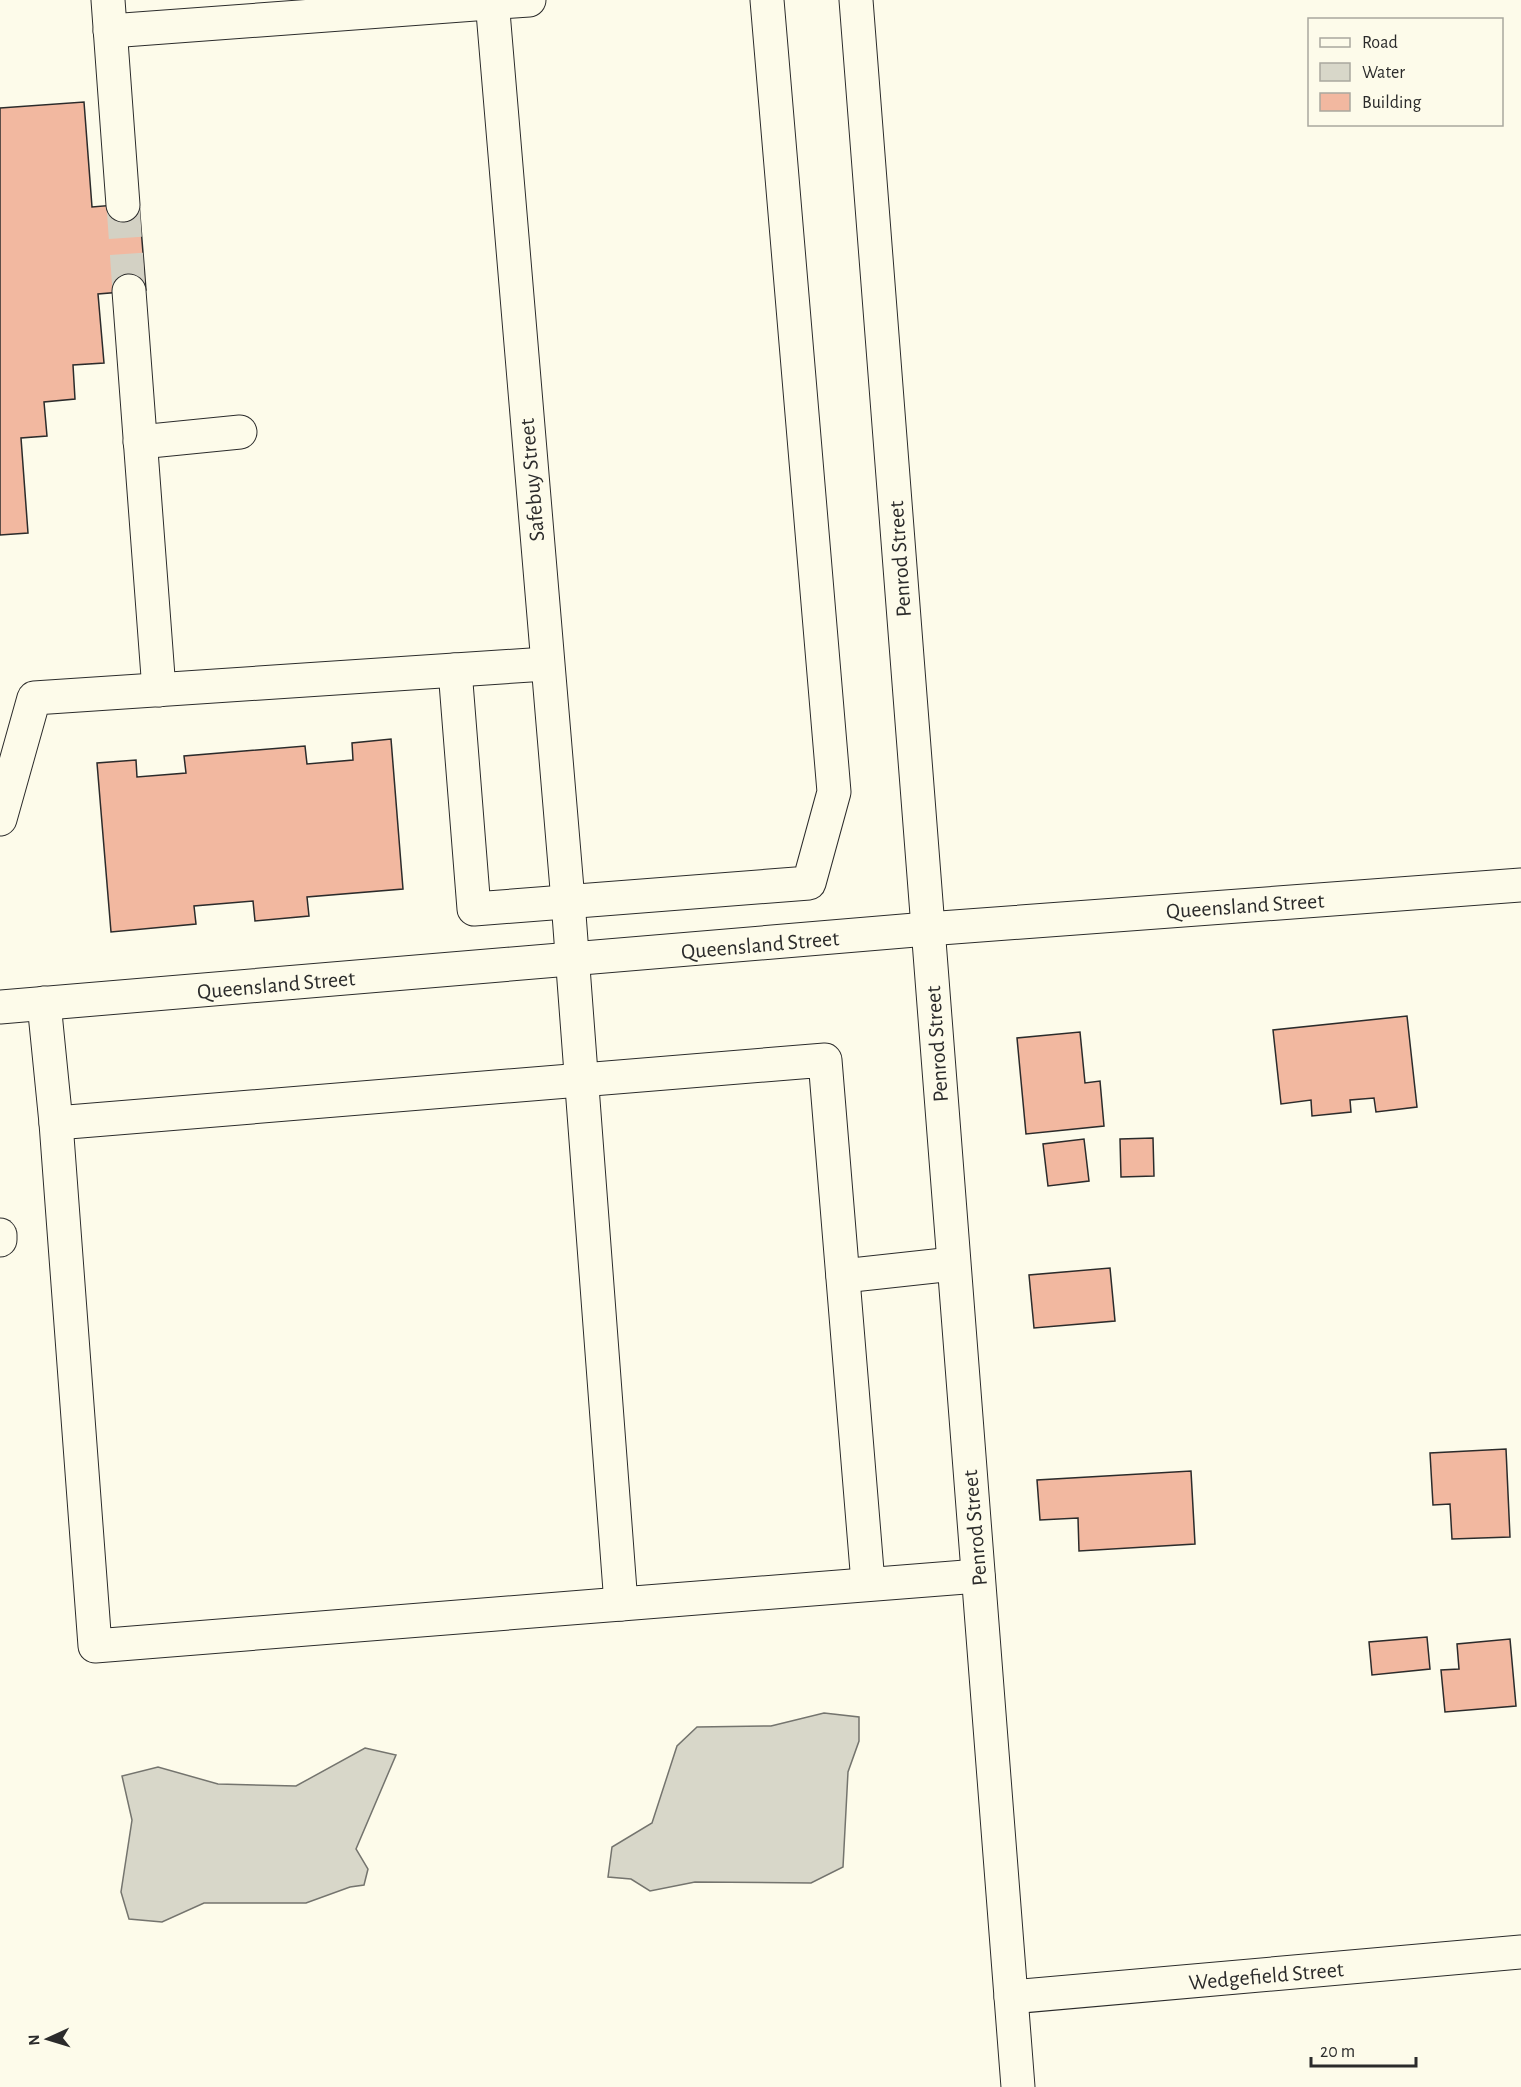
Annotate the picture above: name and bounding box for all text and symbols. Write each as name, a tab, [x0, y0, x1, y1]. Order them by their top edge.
legend	[1308, 18, 1503, 126]
text: Road	[1362, 34, 1398, 52]
text: Water	[1362, 64, 1405, 82]
text: Building	[1362, 94, 1422, 112]
street label: Safebuy Street	[516, 418, 548, 542]
street label: Penrod Street	[885, 500, 915, 618]
street label: Queensland Street	[1165, 889, 1325, 923]
street label: Queensland Street	[680, 927, 840, 963]
street label: Queensland Street	[196, 967, 356, 1003]
street label: Penrod Street	[922, 985, 952, 1103]
street label: Penrod Street	[959, 1469, 991, 1587]
street label: Wedgefield Street	[1188, 1958, 1345, 1994]
north arrow	[18, 2009, 78, 2069]
scale bar	[1311, 2030, 1416, 2068]
text: N	[26, 2034, 42, 2046]
text: 20 m	[1320, 2043, 1355, 2061]

